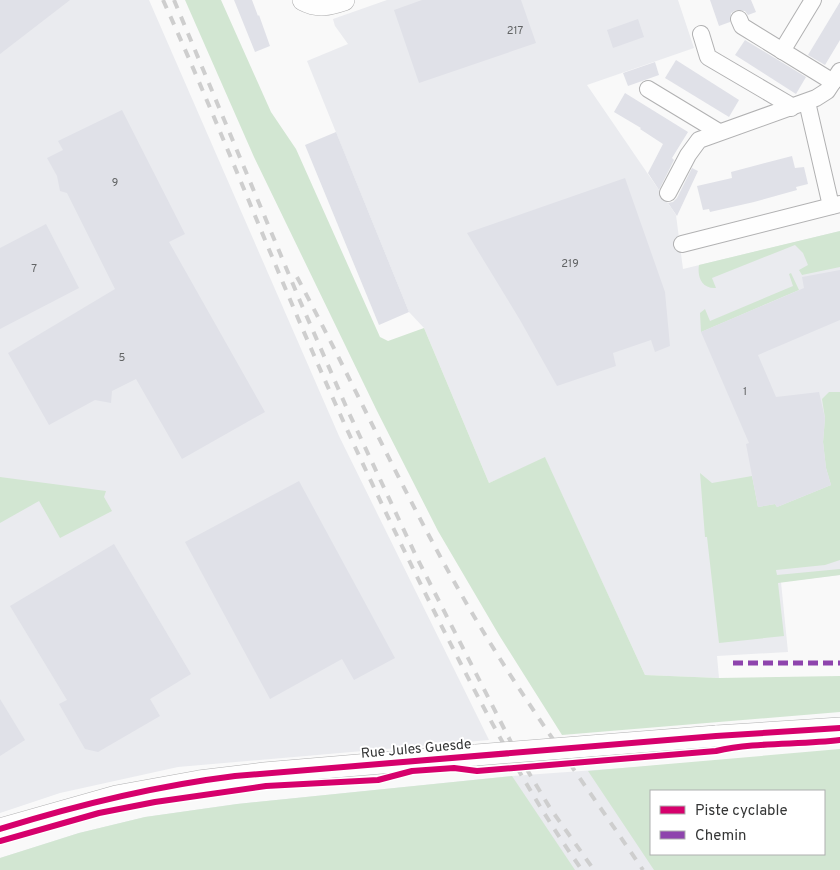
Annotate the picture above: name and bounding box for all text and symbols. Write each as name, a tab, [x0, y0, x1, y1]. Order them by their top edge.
house number: 217	[507, 24, 524, 38]
house number: 9	[112, 176, 118, 190]
house number: 219	[561, 257, 579, 271]
house number: 7	[31, 262, 37, 276]
house number: 5	[119, 351, 126, 365]
house number: 1	[743, 385, 747, 399]
street label: Rue Jules Guesde	[360, 736, 472, 763]
legend	[650, 790, 825, 855]
text: Piste cyclable	[695, 802, 788, 821]
text: Chemin	[695, 827, 747, 846]

